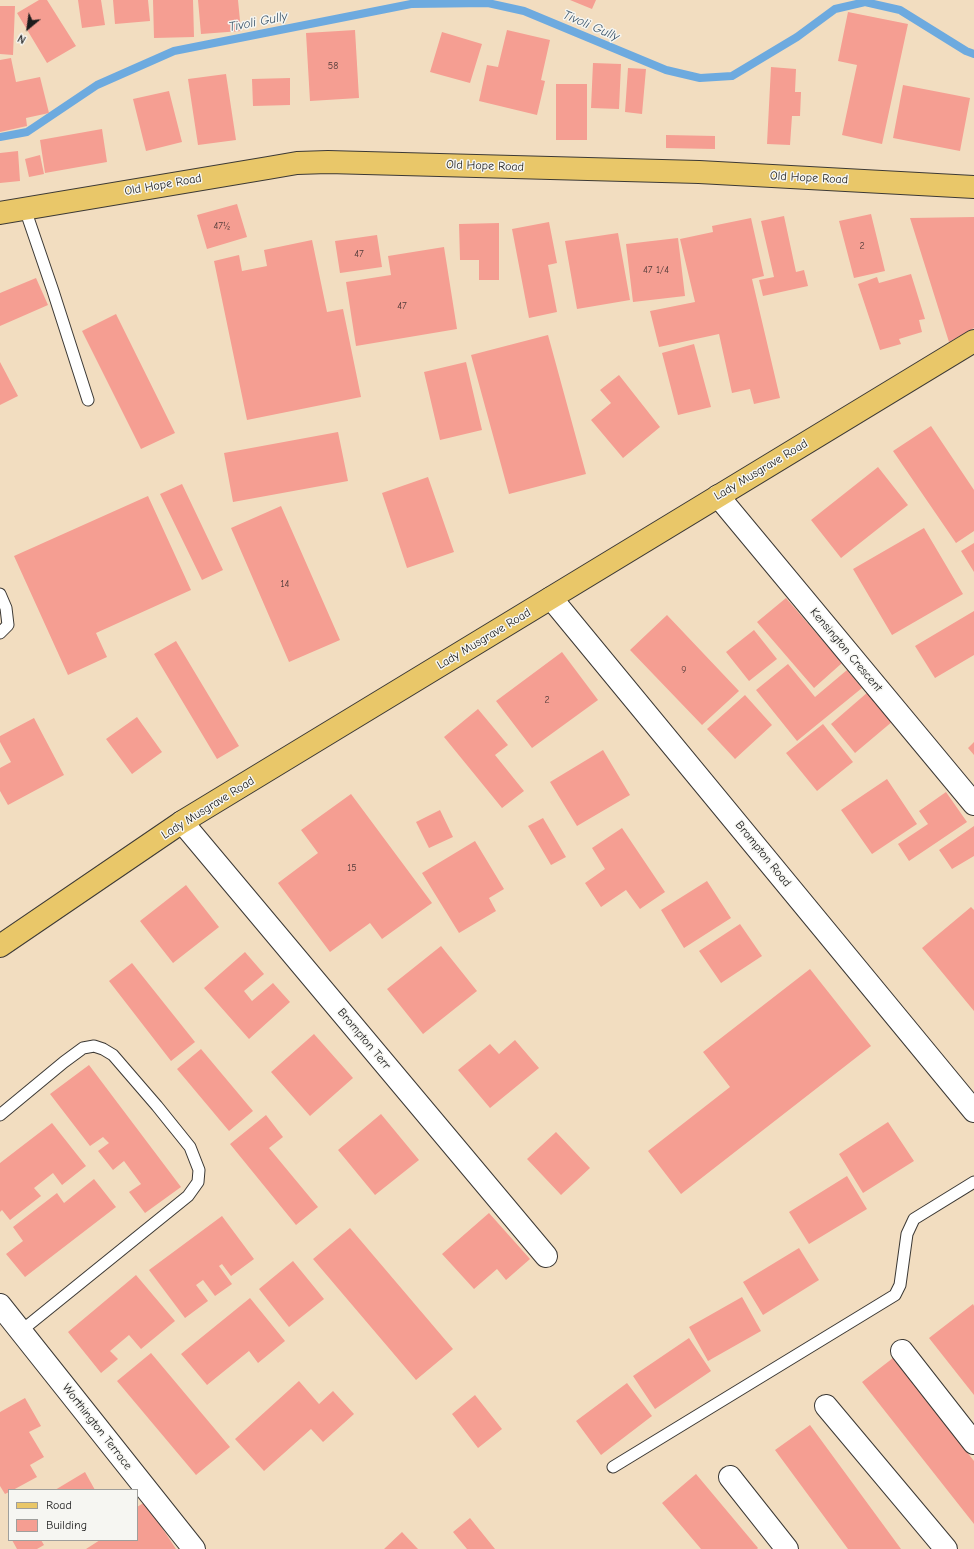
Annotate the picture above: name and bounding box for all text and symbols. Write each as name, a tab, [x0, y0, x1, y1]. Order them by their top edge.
water label: Tivoli Gully	[560, 7, 622, 45]
north arrow	[8, 8, 48, 48]
water label: Tivoli Gully	[227, 9, 289, 35]
text: N	[16, 32, 28, 46]
house number: 58	[328, 60, 338, 72]
street label: Old Hope Road	[446, 157, 524, 175]
street label: Old Hope Road	[770, 169, 848, 187]
street label: Old Hope Road	[123, 171, 203, 199]
house number: 47½	[214, 220, 230, 232]
house number: 2	[859, 240, 865, 252]
house number: 47	[354, 248, 364, 260]
house number: 47 1/4	[643, 264, 669, 276]
house number: 47	[397, 300, 407, 312]
street label: Lady Musgrave Road	[712, 436, 810, 504]
house number: 14	[281, 578, 289, 590]
street label: Lady Musgrave Road	[435, 605, 533, 673]
street label: Kensington Crescent	[807, 605, 885, 695]
house number: 9	[681, 664, 687, 676]
house number: 2	[544, 694, 550, 706]
street label: Lady Musgrave Road	[159, 774, 257, 842]
street label: Brompton Road	[732, 818, 794, 890]
house number: 15	[347, 862, 357, 874]
street label: Brompton Terr	[334, 1005, 394, 1073]
street label: Worthington Terrace	[59, 1381, 135, 1473]
legend	[8, 1489, 138, 1541]
text: Road	[46, 1498, 72, 1512]
text: Building	[46, 1518, 87, 1532]

